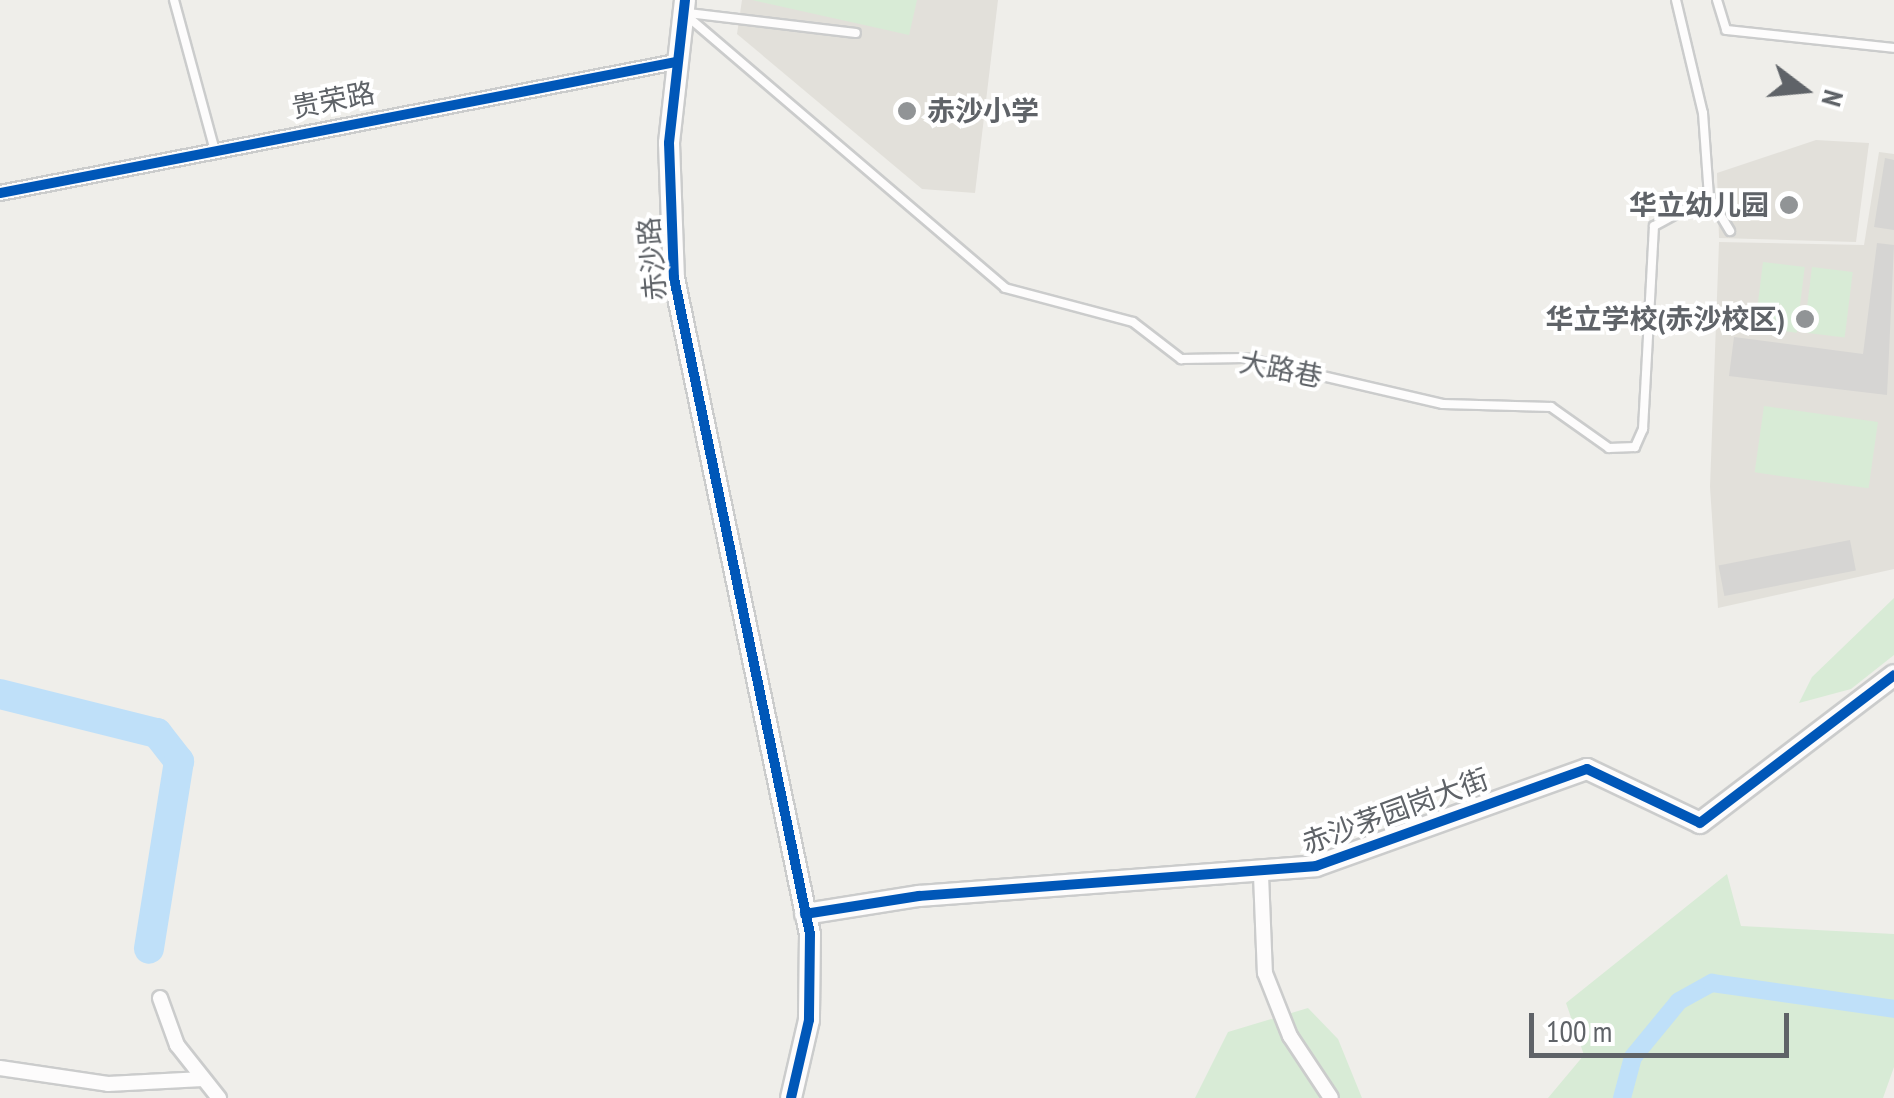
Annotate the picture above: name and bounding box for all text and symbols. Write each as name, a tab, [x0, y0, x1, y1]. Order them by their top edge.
north arrow	[1754, 40, 1854, 140]
street label: 贵荣路	[289, 75, 377, 125]
text: N	[1813, 86, 1853, 111]
place label: 赤沙小学	[927, 94, 1039, 128]
marker: 赤沙小学	[896, 100, 918, 122]
place label: 华立幼儿园	[1629, 188, 1769, 222]
marker: 华立幼儿园	[1778, 194, 1800, 216]
street label: 赤沙路	[632, 216, 672, 302]
place label: 华立学校(赤沙校区)	[1545, 302, 1785, 336]
marker: 华立学校(赤沙校区)	[1794, 308, 1816, 330]
street label: 大路巷	[1237, 344, 1325, 394]
street label: 赤沙茅园岗大街	[1297, 762, 1493, 860]
scale bar	[1534, 993, 1794, 1055]
text: 100 m	[1546, 1011, 1612, 1050]

